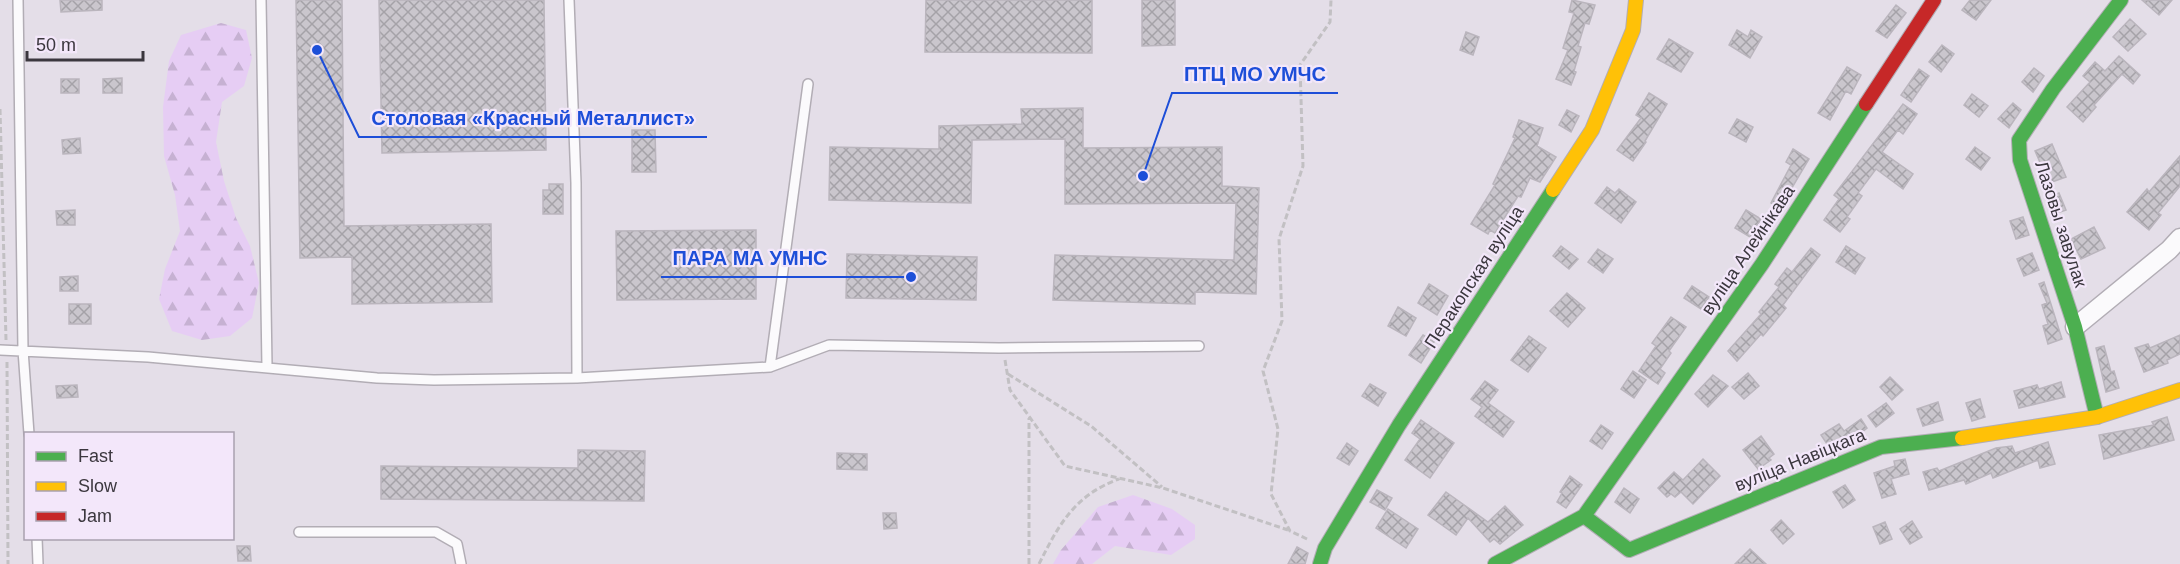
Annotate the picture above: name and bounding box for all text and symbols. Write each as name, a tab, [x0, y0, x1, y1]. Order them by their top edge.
scale bar	[27, 24, 142, 62]
text: 50 m	[36, 35, 76, 55]
callout: ПТЦ МО УМЧС	[1172, 55, 1338, 93]
text: ПТЦ МО УМЧС	[1184, 63, 1326, 85]
callout: Столовая «Красный Металлист»	[359, 99, 707, 137]
text: Столовая «Красный Металлист»	[371, 107, 695, 129]
street label: Лазовы завулак	[2031, 158, 2091, 290]
street label: вуліца Алейнікава	[1697, 181, 1799, 319]
street label: Перакопская вуліца	[1421, 201, 1528, 352]
callout: ПАРА МА УМНС	[661, 239, 840, 277]
text: ПАРА МА УМНС	[672, 247, 828, 269]
street label: вуліца Навіцкага	[1732, 424, 1869, 495]
legend	[24, 432, 234, 540]
text: Fast	[78, 446, 113, 466]
text: Slow	[78, 476, 118, 496]
text: Jam	[78, 506, 112, 526]

